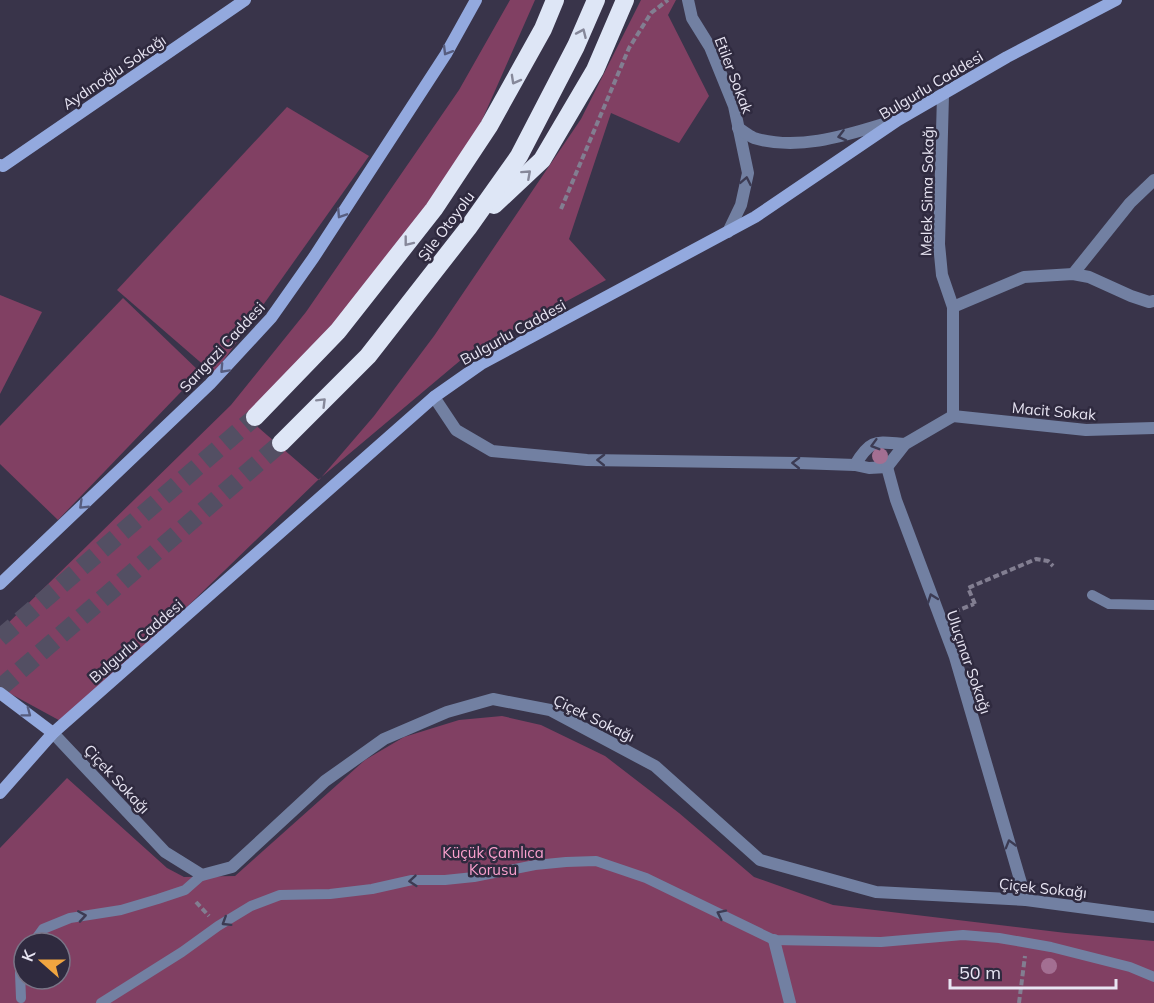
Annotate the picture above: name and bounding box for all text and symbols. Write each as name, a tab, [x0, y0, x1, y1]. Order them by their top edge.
one-way arrow	[574, 28, 586, 39]
street label: Aydınoğlu Sokağı	[59, 30, 169, 114]
street label: Etiler Sokak	[711, 34, 757, 116]
one-way arrow	[443, 45, 455, 55]
street label: Bulgurlu Caddesi	[876, 46, 986, 124]
one-way arrow	[511, 73, 522, 84]
street label: Melek Sima Sokağı	[916, 126, 938, 256]
one-way arrow	[837, 128, 847, 141]
one-way arrow	[519, 171, 530, 182]
one-way arrow	[739, 176, 752, 186]
street label: Şile Otoyolu	[414, 187, 478, 265]
one-way arrow	[338, 208, 349, 219]
one-way arrow	[404, 235, 415, 246]
street label: Bulgurlu Caddesi	[457, 295, 569, 369]
street label: Sarıgazi Caddesi	[175, 298, 269, 396]
one-way arrow	[220, 362, 231, 373]
one-way arrow	[315, 398, 326, 409]
street label: Macit Sokak	[1011, 398, 1097, 424]
one-way arrow	[870, 438, 881, 450]
one-way arrow	[597, 454, 606, 466]
one-way arrow	[792, 457, 801, 469]
one-way arrow	[80, 497, 91, 508]
one-way arrow	[926, 593, 939, 604]
street label: Bulgurlu Caddesi	[85, 595, 187, 687]
street label: Uluçınar Sokağı	[942, 608, 996, 716]
street label: Çiçek Sokağı	[550, 690, 638, 746]
one-way arrow	[20, 706, 31, 717]
street label: Çiçek Sokağı	[80, 740, 154, 818]
one-way arrow	[1004, 839, 1017, 849]
park label: Küçük Çamlıca Korusu	[442, 843, 544, 879]
one-way arrow	[408, 874, 417, 887]
street label: Çiçek Sokağı	[998, 874, 1088, 902]
one-way arrow	[716, 910, 727, 922]
one-way arrow	[77, 911, 87, 923]
one-way arrow	[221, 914, 232, 925]
north arrow	[12, 931, 72, 991]
text: K	[17, 946, 40, 964]
scale bar	[950, 952, 1116, 990]
text: 50 m	[959, 961, 1001, 984]

